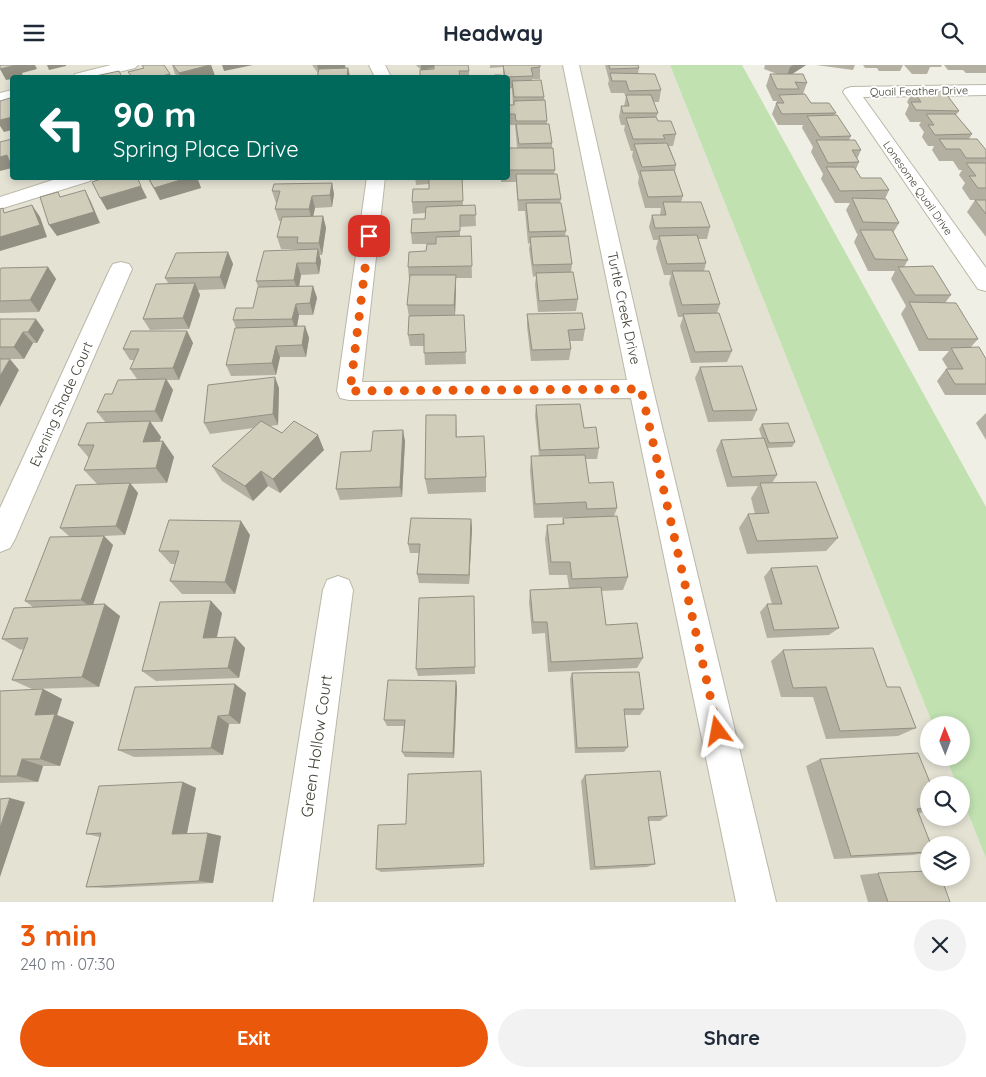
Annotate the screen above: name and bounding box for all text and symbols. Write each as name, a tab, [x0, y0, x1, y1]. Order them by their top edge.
icon: menu	[20, 19, 48, 47]
text: Headway	[443, 19, 543, 47]
icon: search	[938, 19, 966, 47]
street label: Quail Feather Drive	[870, 83, 968, 99]
text: 90 m	[113, 92, 196, 136]
icon: left	[30, 95, 95, 160]
text: Spring Place Drive	[113, 135, 299, 163]
street label: Lonesome Quail Drive	[880, 138, 956, 238]
pin	[348, 215, 390, 257]
icon: arrive	[355, 222, 383, 250]
street label: Turtle Creek Drive	[603, 250, 645, 366]
street label: Evening Shade Court	[25, 338, 97, 469]
street label: Green Hollow Court	[296, 673, 336, 819]
position arrow	[691, 704, 743, 756]
north arrow	[920, 716, 970, 766]
map controls	[920, 716, 970, 886]
button: search	[920, 776, 970, 826]
button: layers	[920, 836, 970, 886]
text: 3 min	[20, 916, 97, 954]
button: close	[914, 919, 966, 971]
text: 240 m · 07:30	[20, 954, 115, 974]
button: Exit	[20, 1009, 488, 1067]
button: Share	[498, 1009, 966, 1067]

